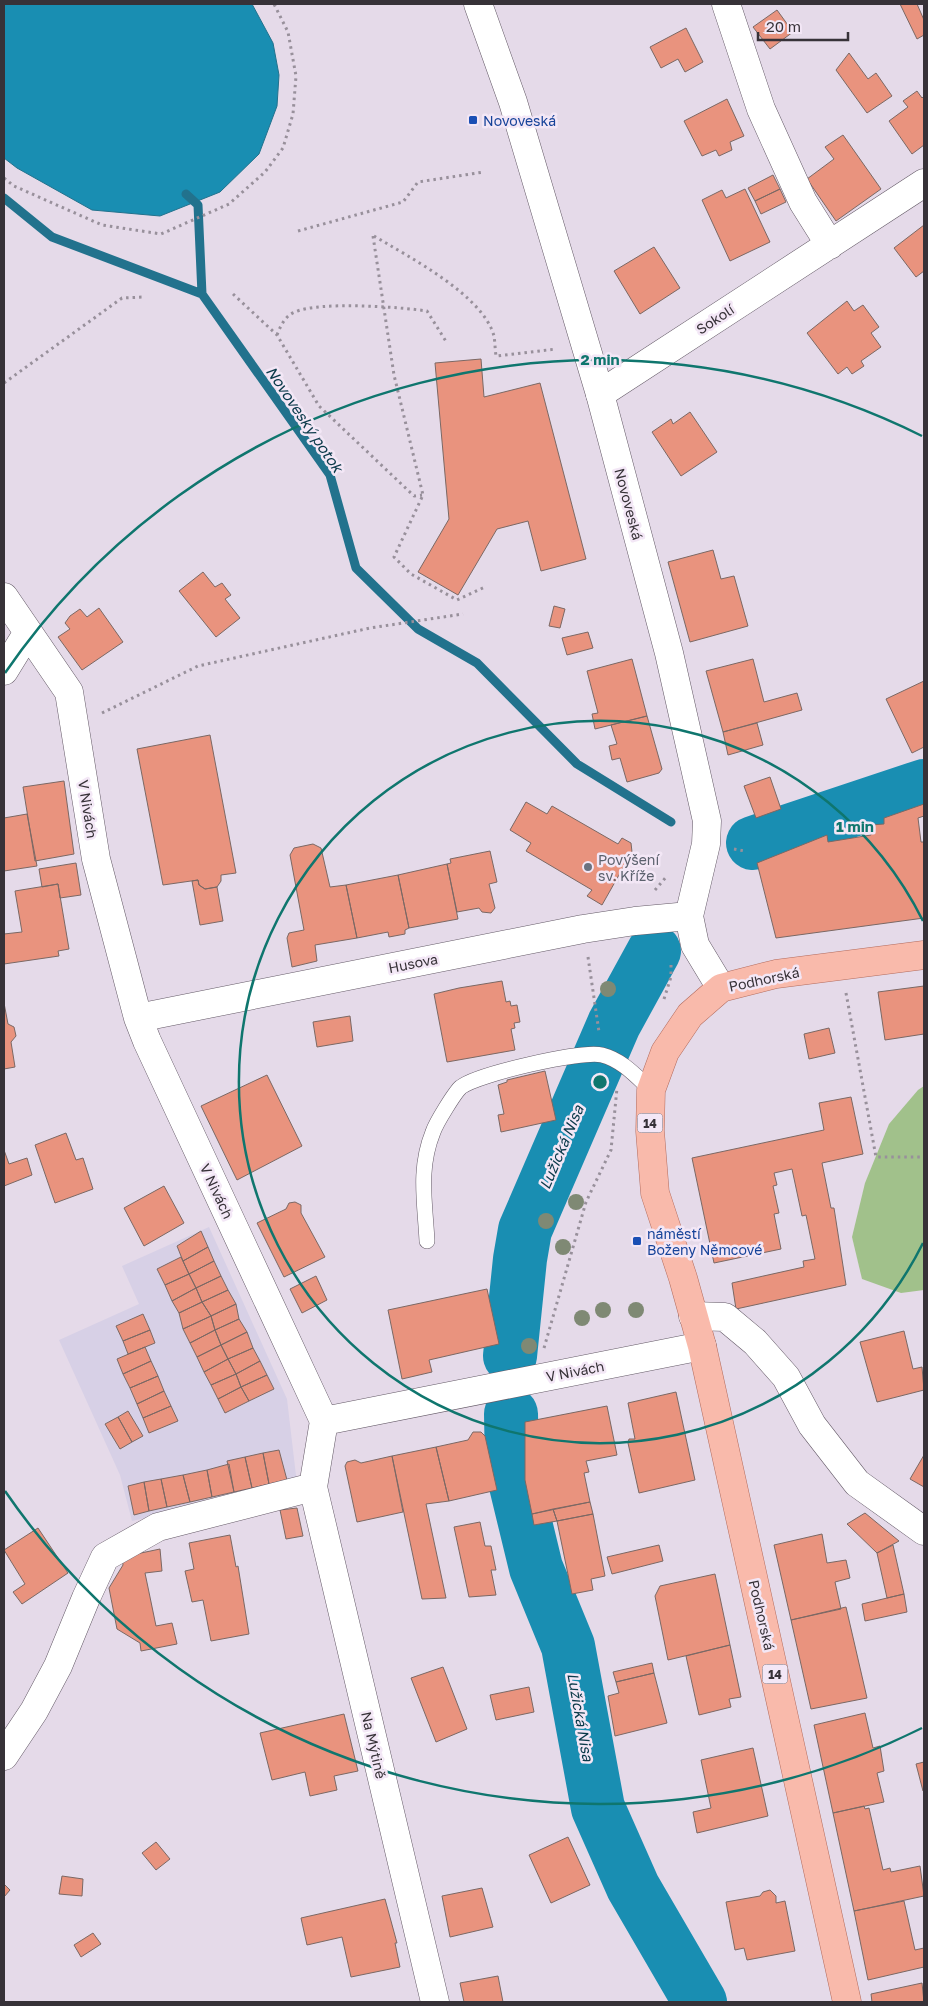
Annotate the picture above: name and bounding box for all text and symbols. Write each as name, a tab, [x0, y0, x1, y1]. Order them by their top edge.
scale bar	[758, 10, 848, 42]
text: 20 m	[766, 17, 801, 35]
place label: Novoveská	[483, 112, 556, 129]
marker: Novoveská	[467, 114, 479, 126]
street label: Sokolí	[693, 300, 738, 337]
text: 2 min	[580, 350, 620, 368]
water label: Novoveský potok	[262, 363, 348, 477]
street label: Novoveská	[611, 466, 647, 542]
street label: V Nivách	[75, 779, 101, 839]
text: 1 min	[836, 817, 874, 835]
place label: Povýšení sv. Kříže	[598, 851, 660, 884]
marker: Povýšení sv. Kříže	[582, 861, 594, 873]
street label: Husova	[387, 950, 439, 976]
street label: Podhorská	[727, 963, 801, 995]
centre of rings	[591, 1073, 609, 1091]
water label: Lužická Nisa	[535, 1102, 587, 1192]
road number: 14	[638, 1114, 662, 1132]
street label: V Nivách	[197, 1161, 237, 1221]
place label: náměstí Boženy Němcové	[647, 1225, 762, 1258]
marker: náměstí Boženy Němcové	[631, 1235, 643, 1247]
street label: V Nivách	[544, 1357, 606, 1385]
street label: Podhorská	[746, 1578, 778, 1652]
road number: 14	[762, 1665, 788, 1684]
water label: Lužická Nisa	[564, 1671, 598, 1763]
street label: Na Mýtině	[358, 1710, 390, 1780]

